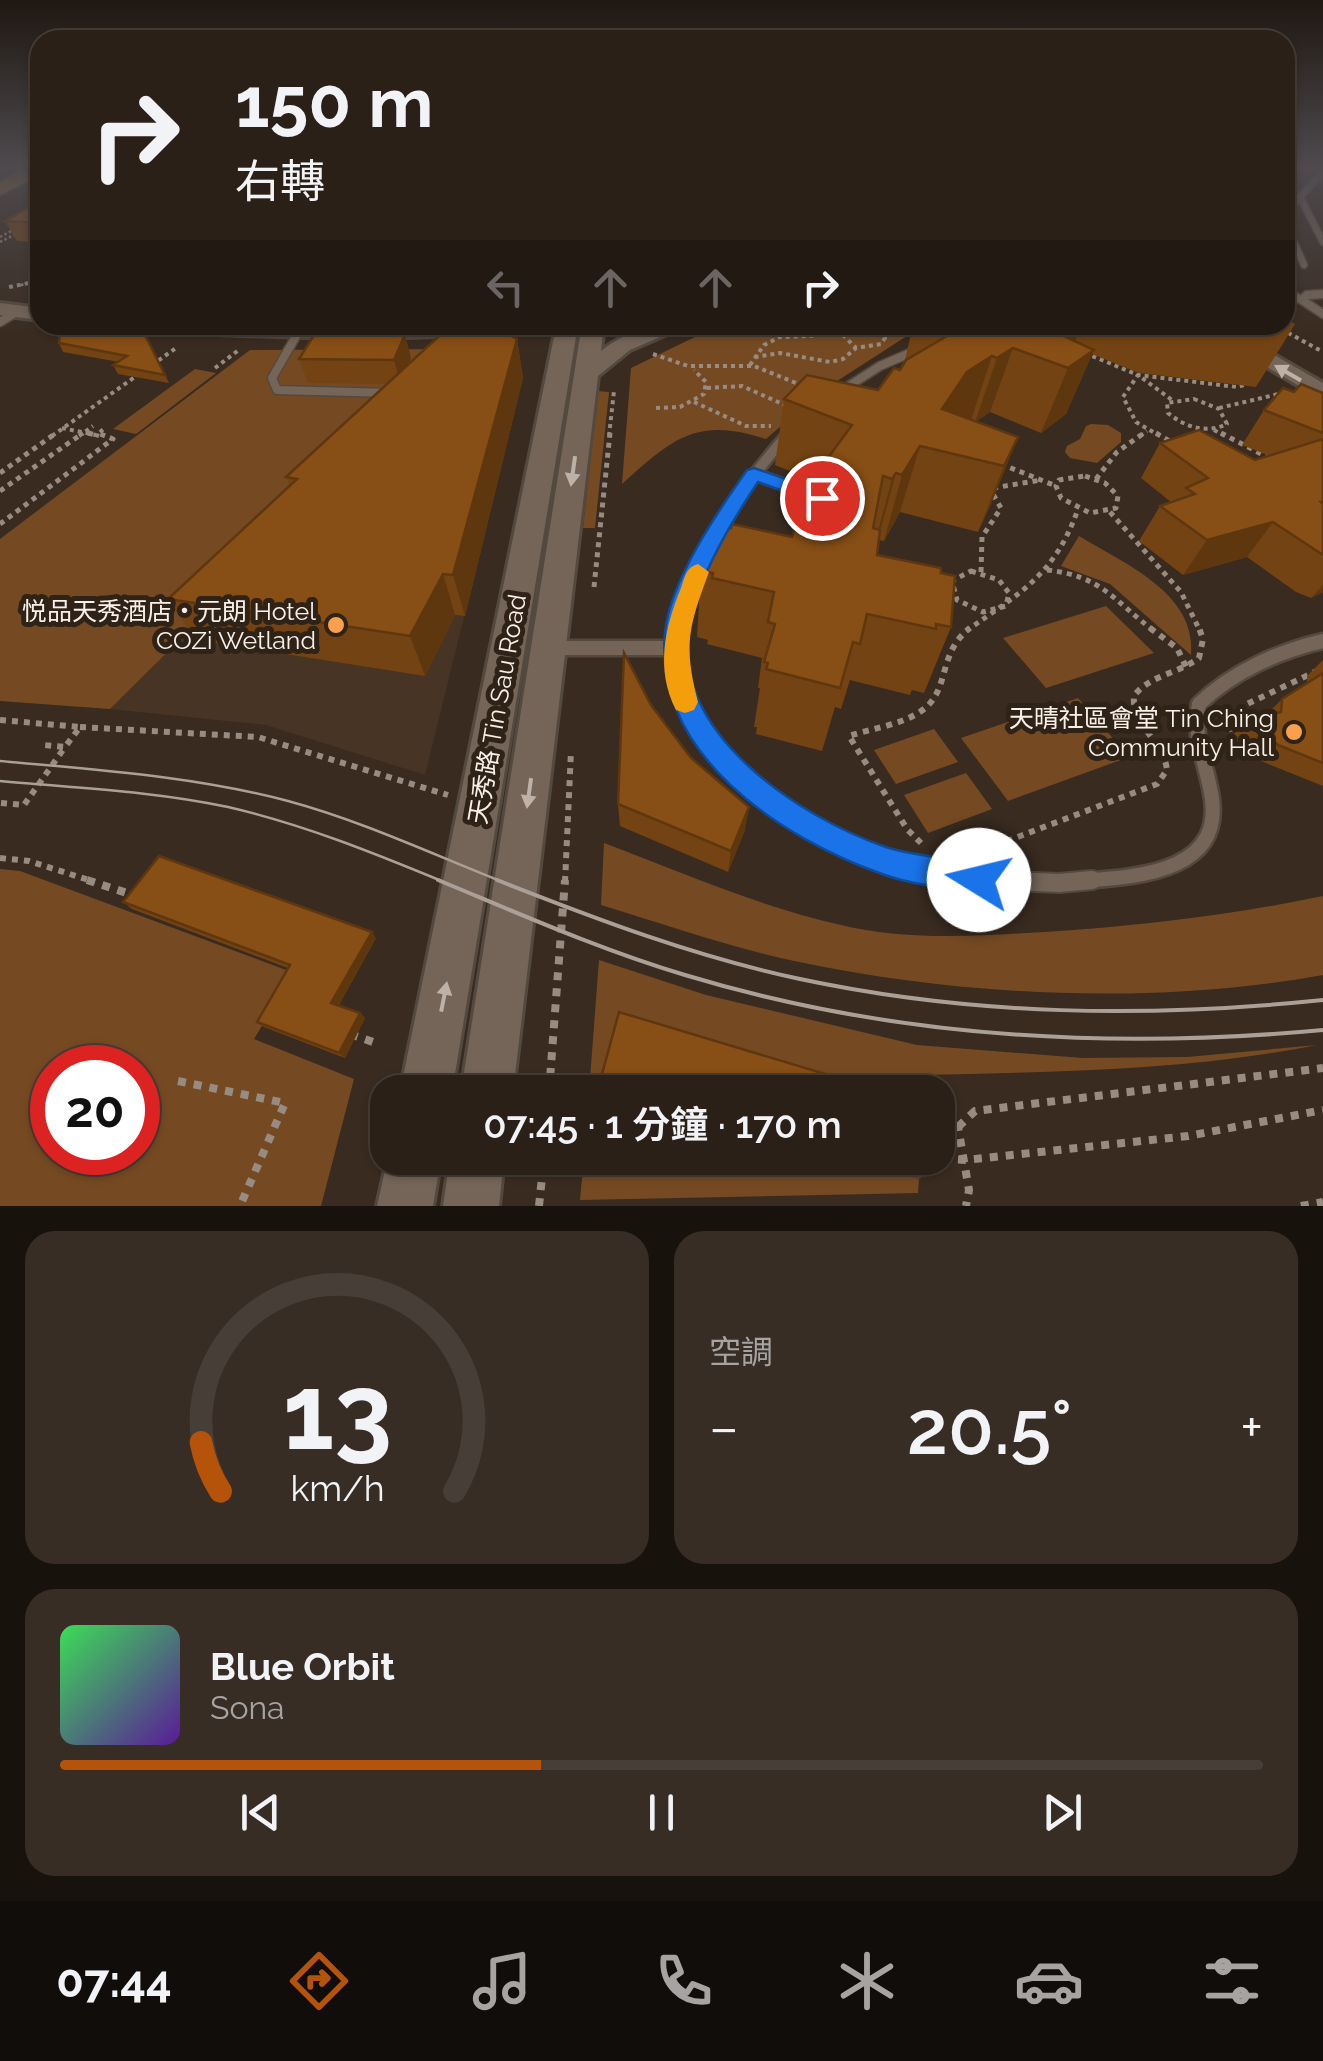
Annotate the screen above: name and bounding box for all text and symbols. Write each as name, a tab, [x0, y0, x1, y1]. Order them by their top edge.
text: 150 m	[235, 61, 433, 143]
icon: right	[70, 70, 200, 200]
text: 右轉	[235, 155, 325, 208]
icon: left	[478, 260, 533, 315]
icon: ahead	[583, 260, 638, 315]
icon: ahead	[688, 260, 743, 315]
icon: right	[793, 260, 848, 315]
one-way arrow	[1274, 365, 1302, 382]
one-way arrow	[564, 455, 580, 487]
pin	[780, 456, 865, 541]
icon: arrive	[795, 471, 850, 526]
street label: 天秀路 Tin Sau Road	[462, 592, 532, 826]
place label: 悦品天秀酒店‧元朗 Hotel COZi Wetland	[22, 596, 316, 655]
marker: 悦品天秀酒店‧元朗 Hotel COZi Wetland	[325, 614, 347, 636]
place label: 天晴社區會堂 Tin Ching Community Hall	[1009, 703, 1274, 762]
marker: 天晴社區會堂 Tin Ching Community Hall	[1283, 721, 1305, 743]
one-way arrow	[521, 777, 537, 809]
position arrow	[927, 828, 1031, 932]
one-way arrow	[437, 980, 452, 1012]
speed limit sign: 20	[30, 1045, 160, 1175]
text: 07:45 · 1 分鐘 · 170 m	[483, 1102, 842, 1147]
text: 空調	[709, 1333, 773, 1370]
text: 13	[282, 1351, 392, 1473]
text: 20.5°	[907, 1383, 1072, 1472]
text: −	[709, 1395, 739, 1460]
text: +	[1240, 1395, 1263, 1460]
text: km/h	[290, 1467, 384, 1509]
text: Blue Orbit	[210, 1644, 395, 1689]
text: Sona	[210, 1689, 285, 1726]
icon: previous	[233, 1785, 288, 1840]
icon: pause	[634, 1785, 689, 1840]
icon: next	[1035, 1785, 1090, 1840]
icon: directions	[284, 1946, 354, 2016]
icon: music	[467, 1946, 537, 2016]
icon: phone	[649, 1946, 719, 2016]
icon: climate	[832, 1946, 902, 2016]
icon: car	[1014, 1946, 1084, 2016]
icon: filters	[1197, 1946, 1267, 2016]
text: 07:44	[56, 1955, 172, 2008]

